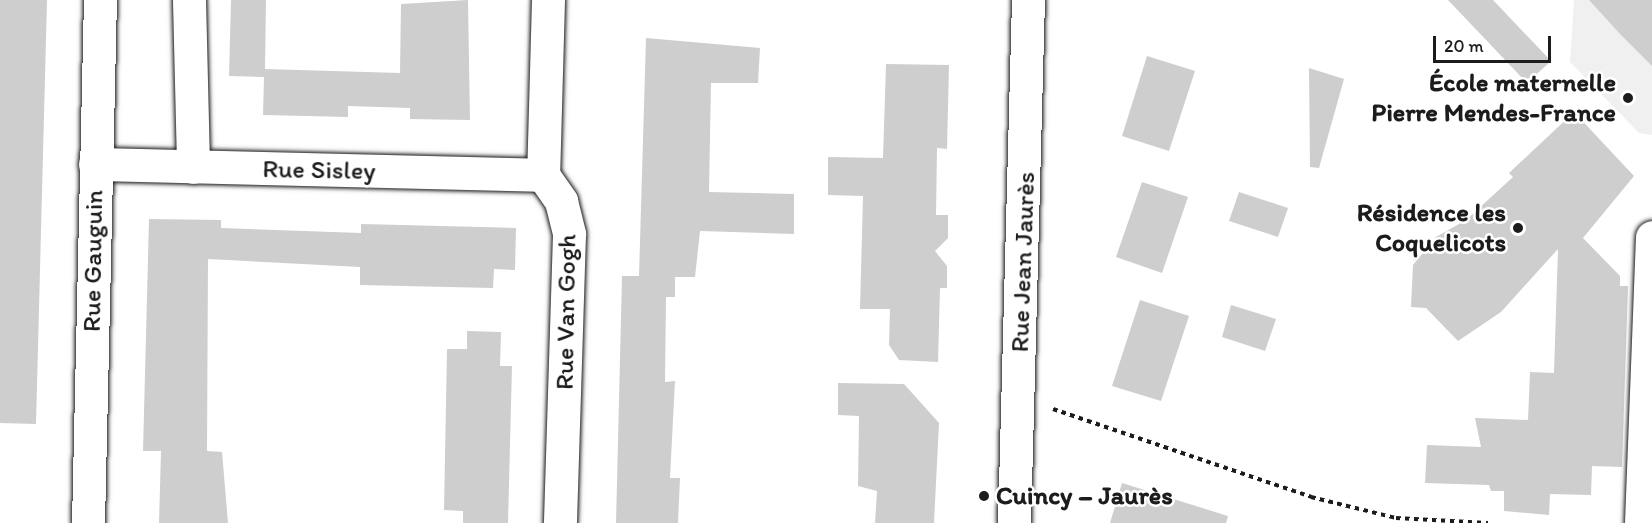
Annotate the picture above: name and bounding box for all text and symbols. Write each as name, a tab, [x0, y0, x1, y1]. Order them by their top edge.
scale bar	[1436, 24, 1554, 62]
text: 20 m	[1444, 35, 1484, 57]
place label: École maternelle Pierre Mendes-France	[1372, 67, 1616, 128]
marker: École maternelle Pierre Mendes-France	[1621, 91, 1635, 105]
street label: Rue Sisley	[262, 153, 376, 187]
street label: Rue Jean Jaurès	[1004, 171, 1042, 353]
street label: Rue Gauguin	[76, 190, 110, 332]
place label: Résidence les Coquelicots	[1357, 197, 1506, 258]
marker: Résidence les Coquelicots	[1511, 221, 1525, 235]
street label: Rue Van Gogh	[549, 234, 583, 390]
place label: Cuincy – Jaurès	[996, 480, 1173, 512]
marker: Cuincy – Jaurès	[977, 489, 991, 503]

